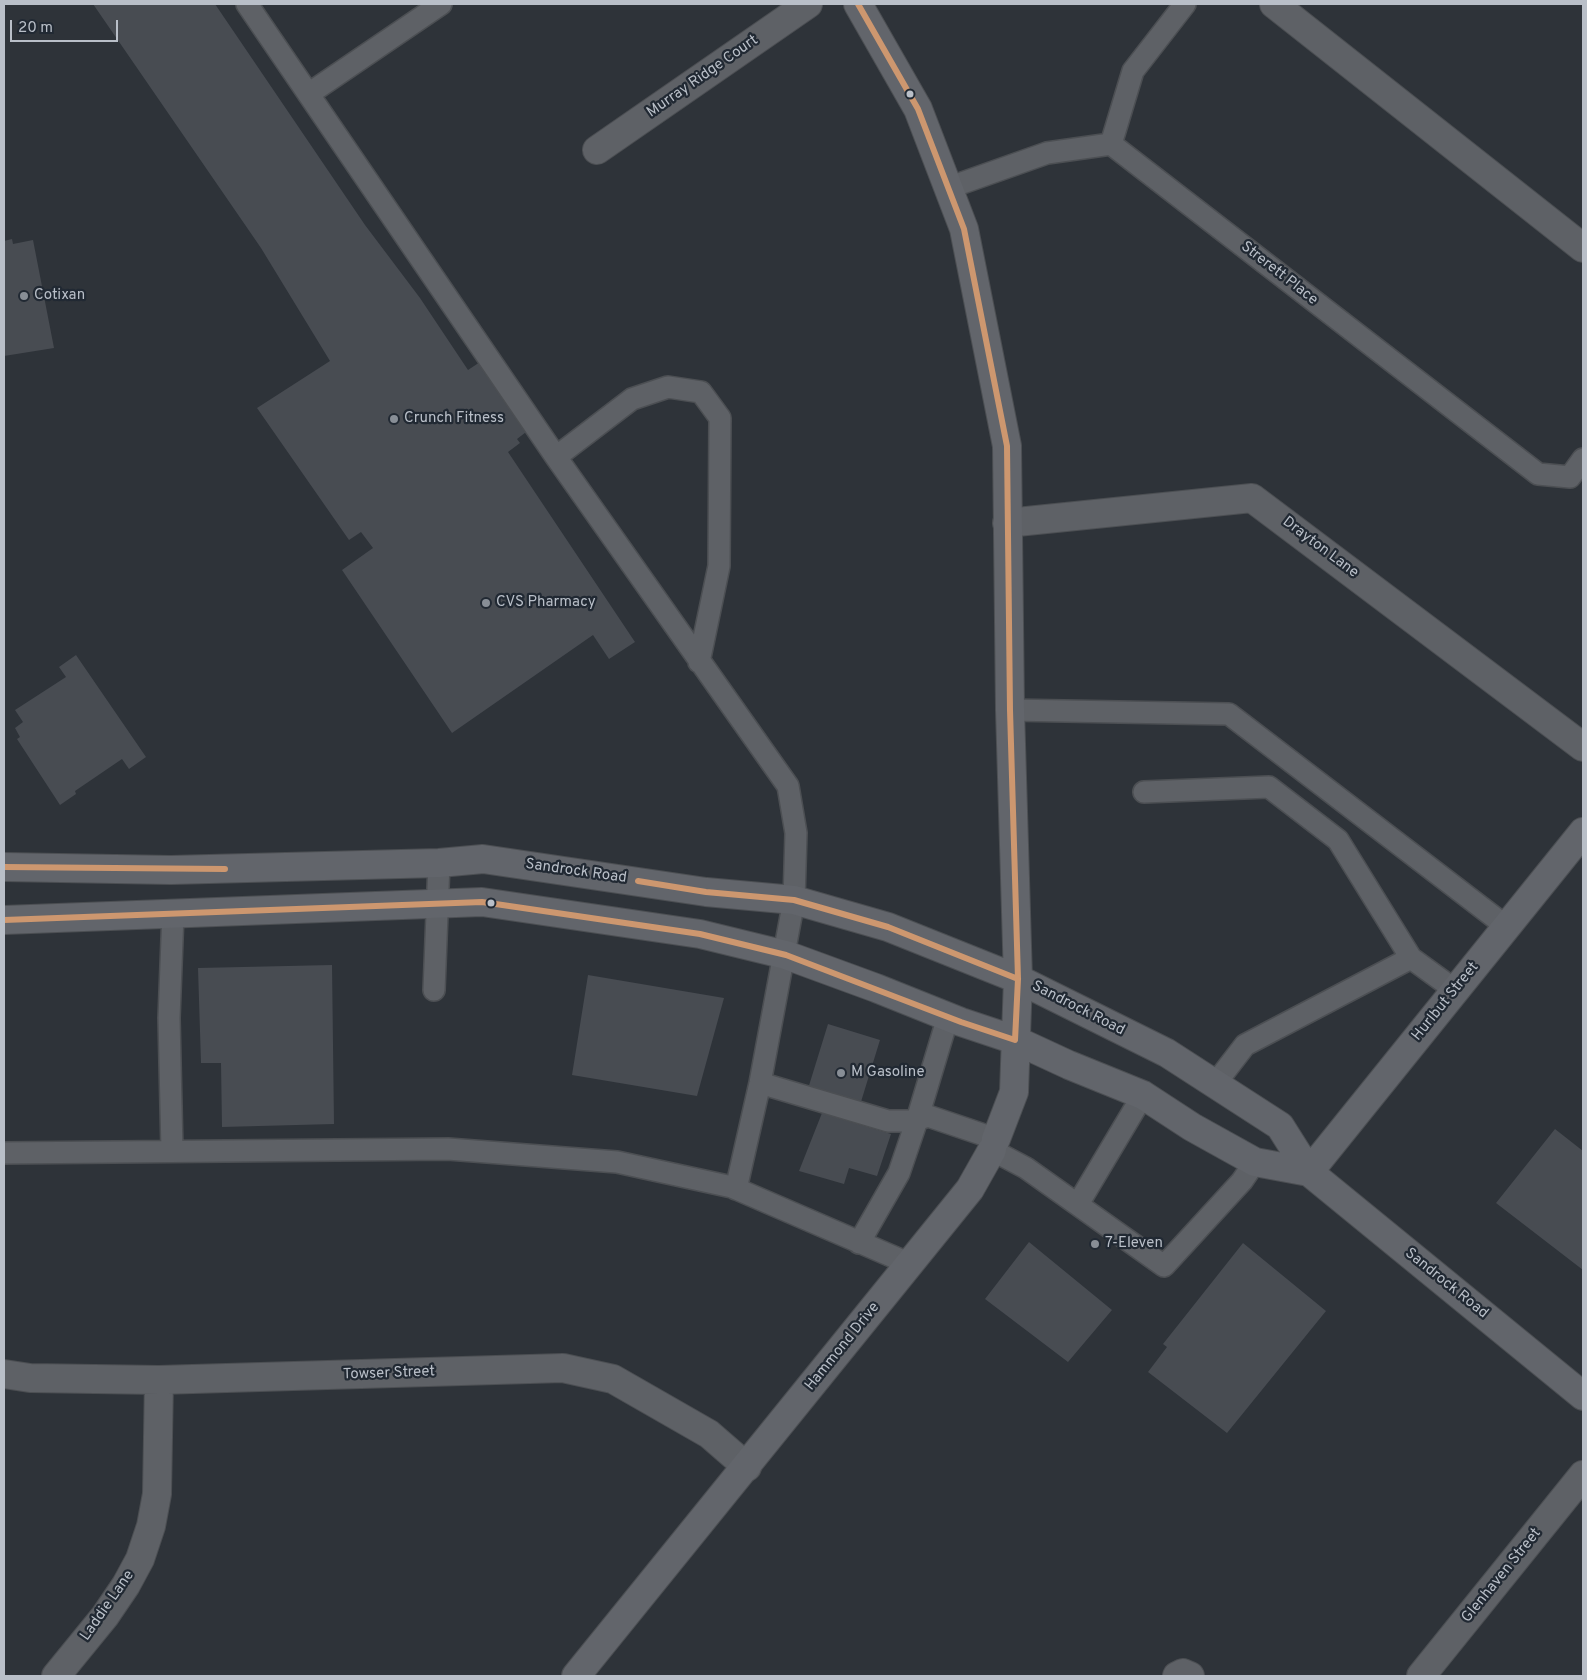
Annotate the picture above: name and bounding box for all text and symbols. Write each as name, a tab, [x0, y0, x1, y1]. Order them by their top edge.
scale bar	[12, 10, 120, 42]
text: 20 m	[18, 19, 53, 38]
street label: Murray Ridge Court	[644, 32, 762, 122]
unlabelled marker	[905, 89, 915, 99]
street label: Strerett Place	[1237, 238, 1321, 310]
place label: Cotixan	[34, 287, 85, 305]
marker: Cotixan	[18, 290, 30, 302]
place label: Crunch Fitness	[404, 410, 504, 428]
marker: Crunch Fitness	[388, 413, 400, 425]
street label: Drayton Lane	[1278, 514, 1362, 582]
place label: CVS Pharmacy	[496, 594, 596, 612]
marker: CVS Pharmacy	[480, 597, 492, 609]
street label: Sandrock Road	[524, 856, 628, 888]
unlabelled marker	[486, 898, 496, 908]
street label: Hurlbut Street	[1409, 959, 1483, 1045]
street label: Sandrock Road	[1028, 978, 1128, 1040]
place label: M Gasoline	[851, 1064, 925, 1082]
marker: M Gasoline	[835, 1067, 847, 1079]
place label: 7-Eleven	[1105, 1235, 1163, 1253]
marker: 7-Eleven	[1089, 1238, 1101, 1250]
street label: Sandrock Road	[1401, 1245, 1491, 1323]
street label: Hammond Drive	[802, 1299, 884, 1395]
street label: Towser Street	[343, 1363, 435, 1385]
street label: Glenhaven Street	[1458, 1525, 1546, 1627]
street label: Laddie Lane	[77, 1567, 139, 1645]

